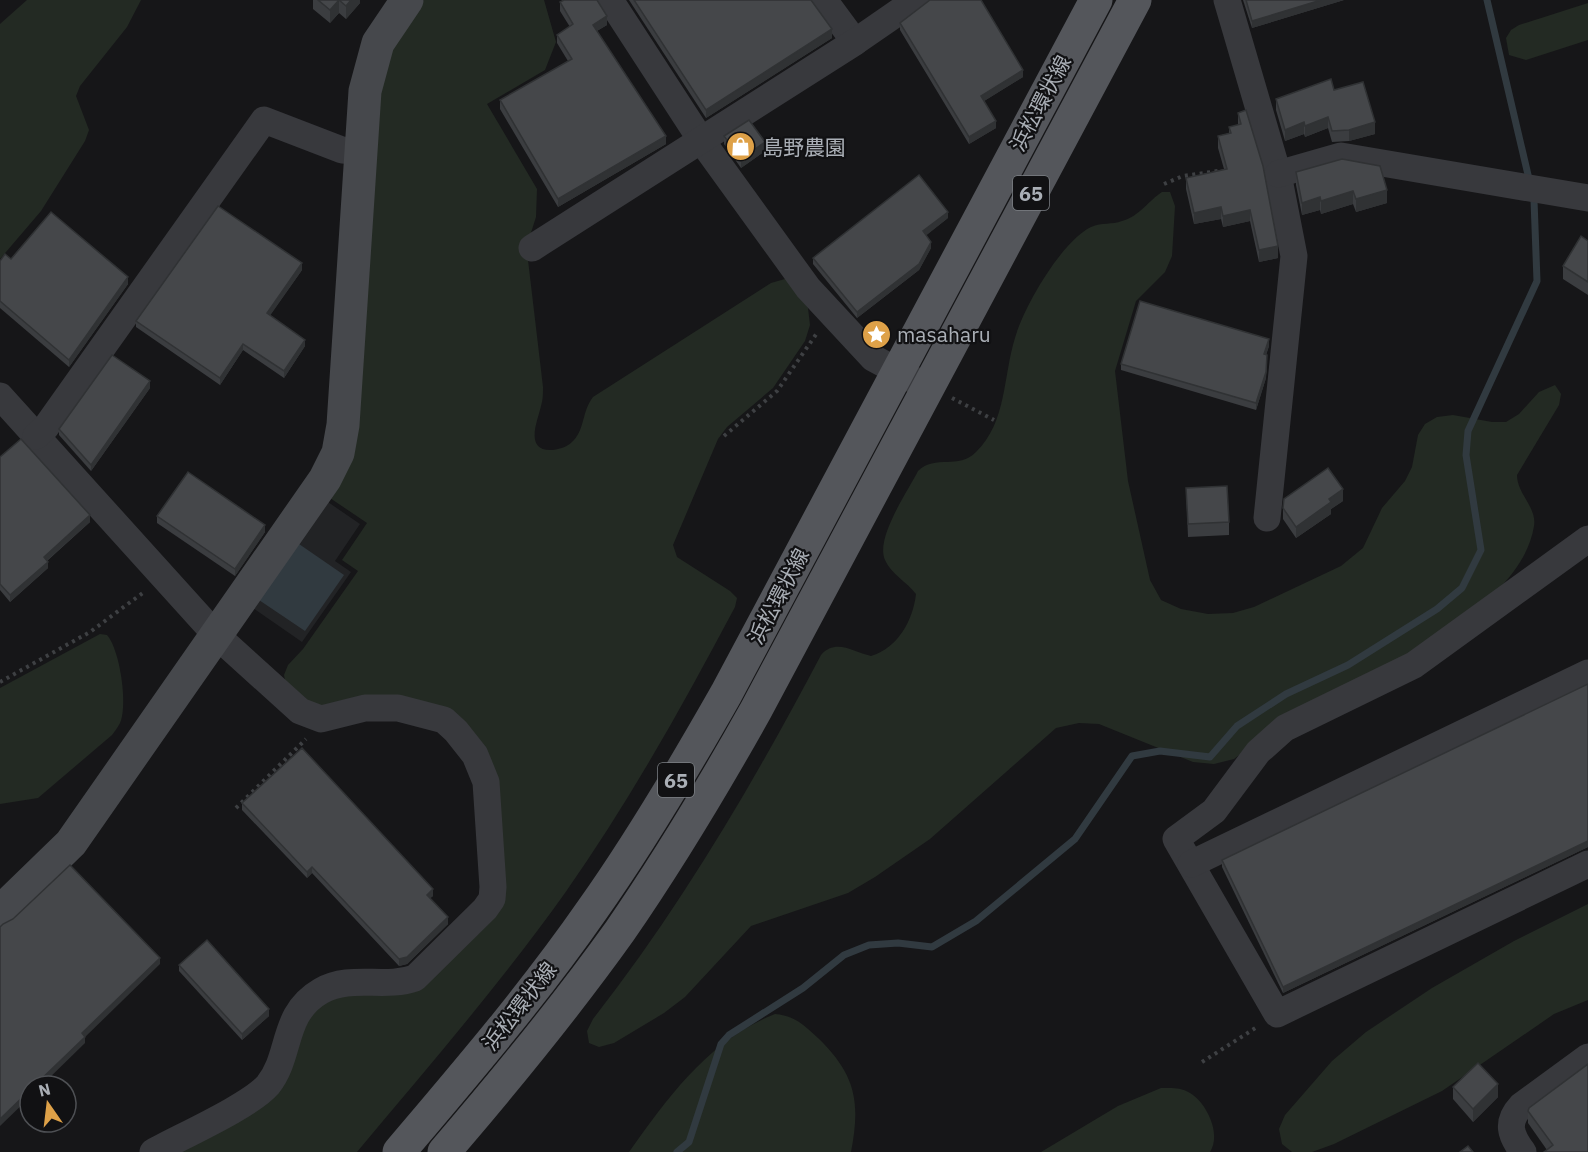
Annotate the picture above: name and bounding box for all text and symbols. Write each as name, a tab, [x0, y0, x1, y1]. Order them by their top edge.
street label: 浜松環状線	[1003, 50, 1077, 156]
shop icon: 島野農園	[725, 131, 757, 163]
place label: 島野農園	[762, 133, 846, 161]
road number: 65	[1013, 176, 1049, 210]
place icon: masaharu	[860, 318, 892, 350]
place label: masaharu	[897, 320, 991, 348]
street label: 浜松環状線	[741, 543, 815, 649]
road number: 65	[658, 763, 694, 797]
street label: 浜松環状線	[476, 956, 562, 1056]
north arrow	[18, 1074, 78, 1134]
text: N	[36, 1078, 52, 1101]

